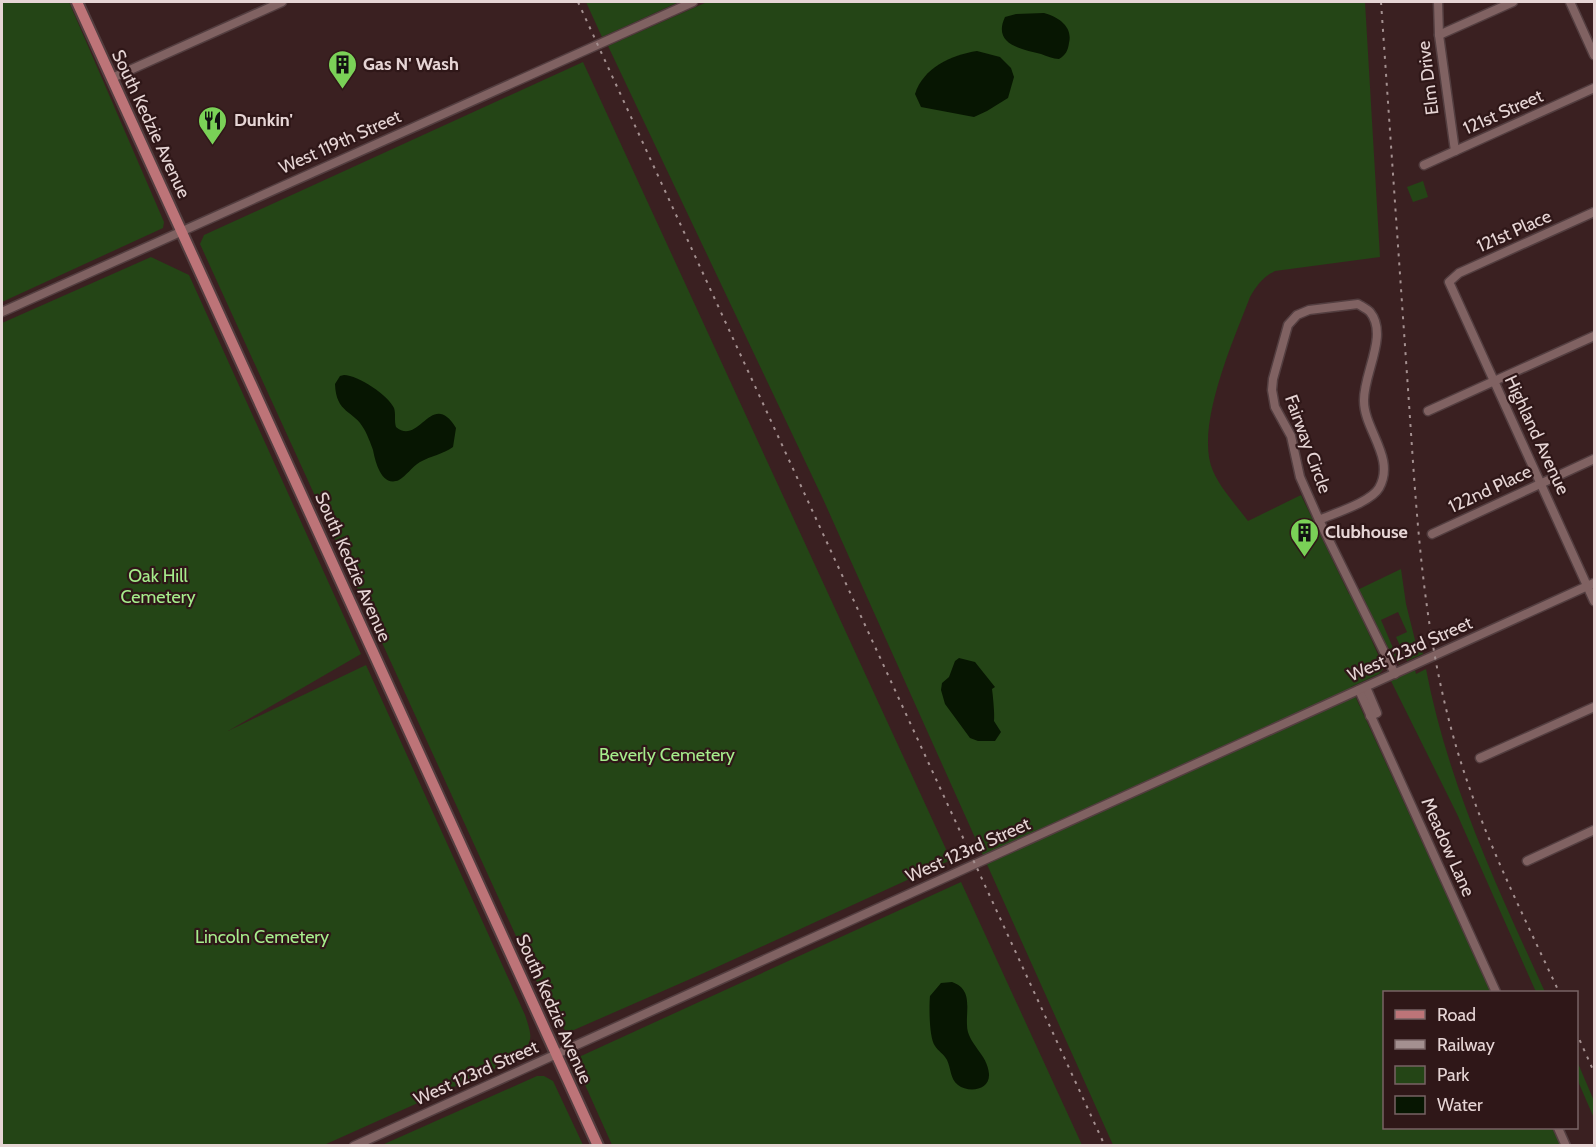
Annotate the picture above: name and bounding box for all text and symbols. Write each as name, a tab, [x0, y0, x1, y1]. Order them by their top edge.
street label: Elm Drive	[1413, 40, 1443, 116]
street label: South Kedzie Avenue	[107, 46, 195, 202]
building icon: Gas N' Wash	[326, 48, 358, 90]
place label: Gas N' Wash	[363, 53, 459, 75]
street label: 121st Street	[1460, 85, 1546, 139]
restaurant icon: Dunkin'	[197, 104, 229, 146]
street label: West 119th Street	[276, 105, 404, 179]
place label: Dunkin'	[234, 109, 293, 131]
street label: 121st Place	[1473, 205, 1555, 257]
street label: Highland Avenue	[1500, 372, 1574, 498]
street label: Fairway Circle	[1280, 392, 1336, 496]
street label: 122nd Place	[1445, 460, 1535, 518]
street label: South Kedzie Avenue	[310, 489, 396, 645]
building icon: Clubhouse	[1288, 516, 1320, 558]
place label: Clubhouse	[1325, 521, 1408, 543]
park label: Oak Hill Cemetery	[120, 565, 196, 608]
street label: West 123rd Street	[1344, 612, 1476, 686]
park label: Beverly Cemetery	[599, 744, 735, 766]
street label: Meadow Lane	[1416, 794, 1480, 900]
street label: West 123rd Street	[902, 813, 1034, 887]
park label: Lincoln Cemetery	[195, 926, 329, 948]
street label: South Kedzie Avenue	[511, 931, 597, 1087]
legend	[1383, 991, 1578, 1129]
text: Road	[1437, 1004, 1476, 1026]
text: Railway	[1437, 1034, 1495, 1056]
street label: West 123rd Street	[410, 1036, 542, 1110]
text: Park	[1437, 1064, 1470, 1086]
text: Water	[1437, 1094, 1483, 1116]

